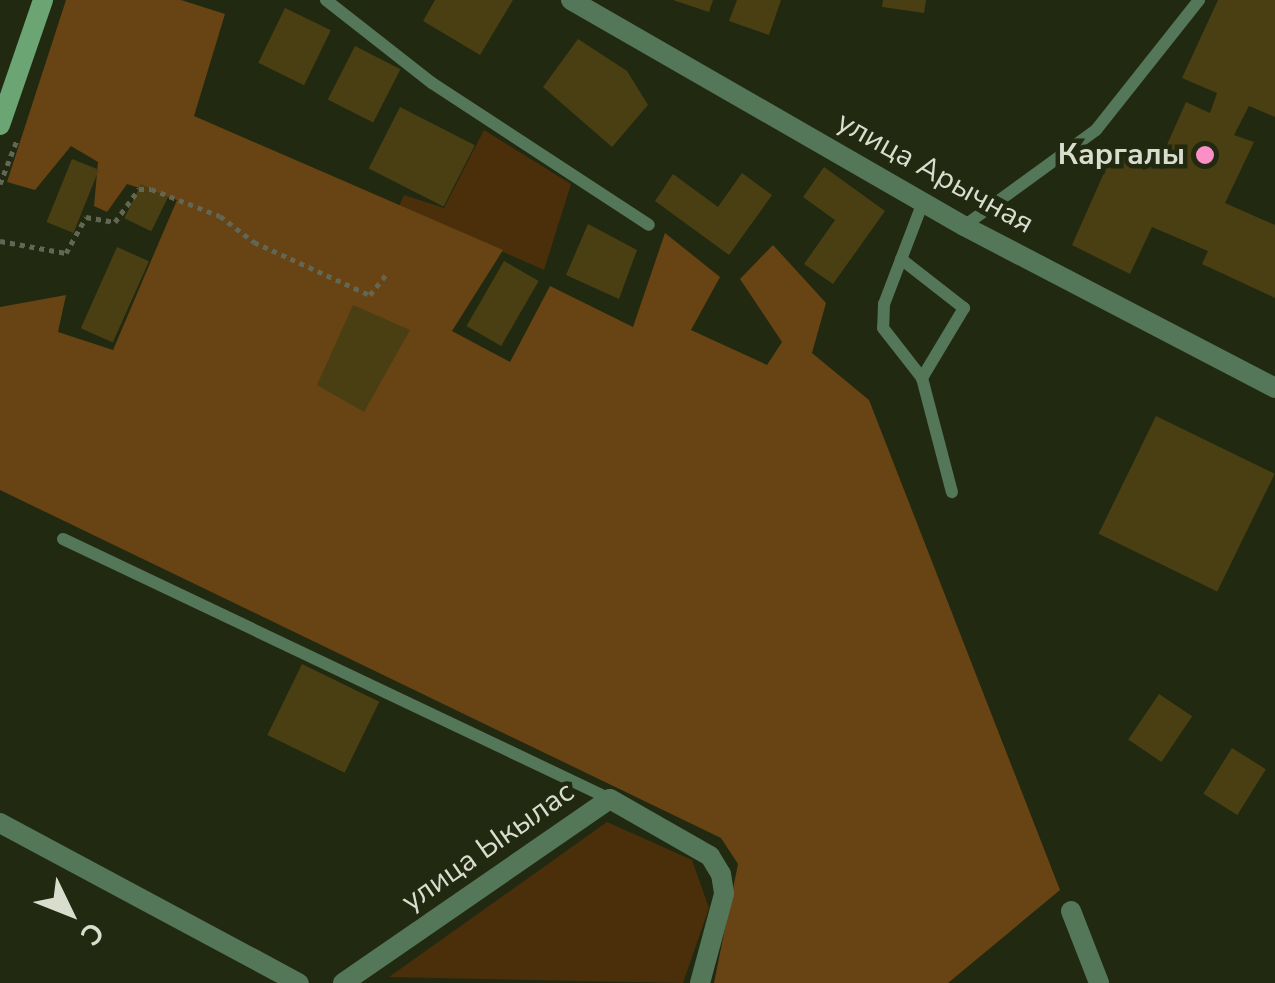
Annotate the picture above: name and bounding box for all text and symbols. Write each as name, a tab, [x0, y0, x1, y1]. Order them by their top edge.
street label: улица Арычная	[830, 104, 1040, 242]
place label: Каргалы	[1058, 137, 1185, 173]
marker: Каргалы	[1194, 144, 1216, 166]
street label: улица Ыкылас	[395, 774, 581, 920]
north arrow	[20, 863, 120, 963]
text: С	[72, 914, 112, 953]

